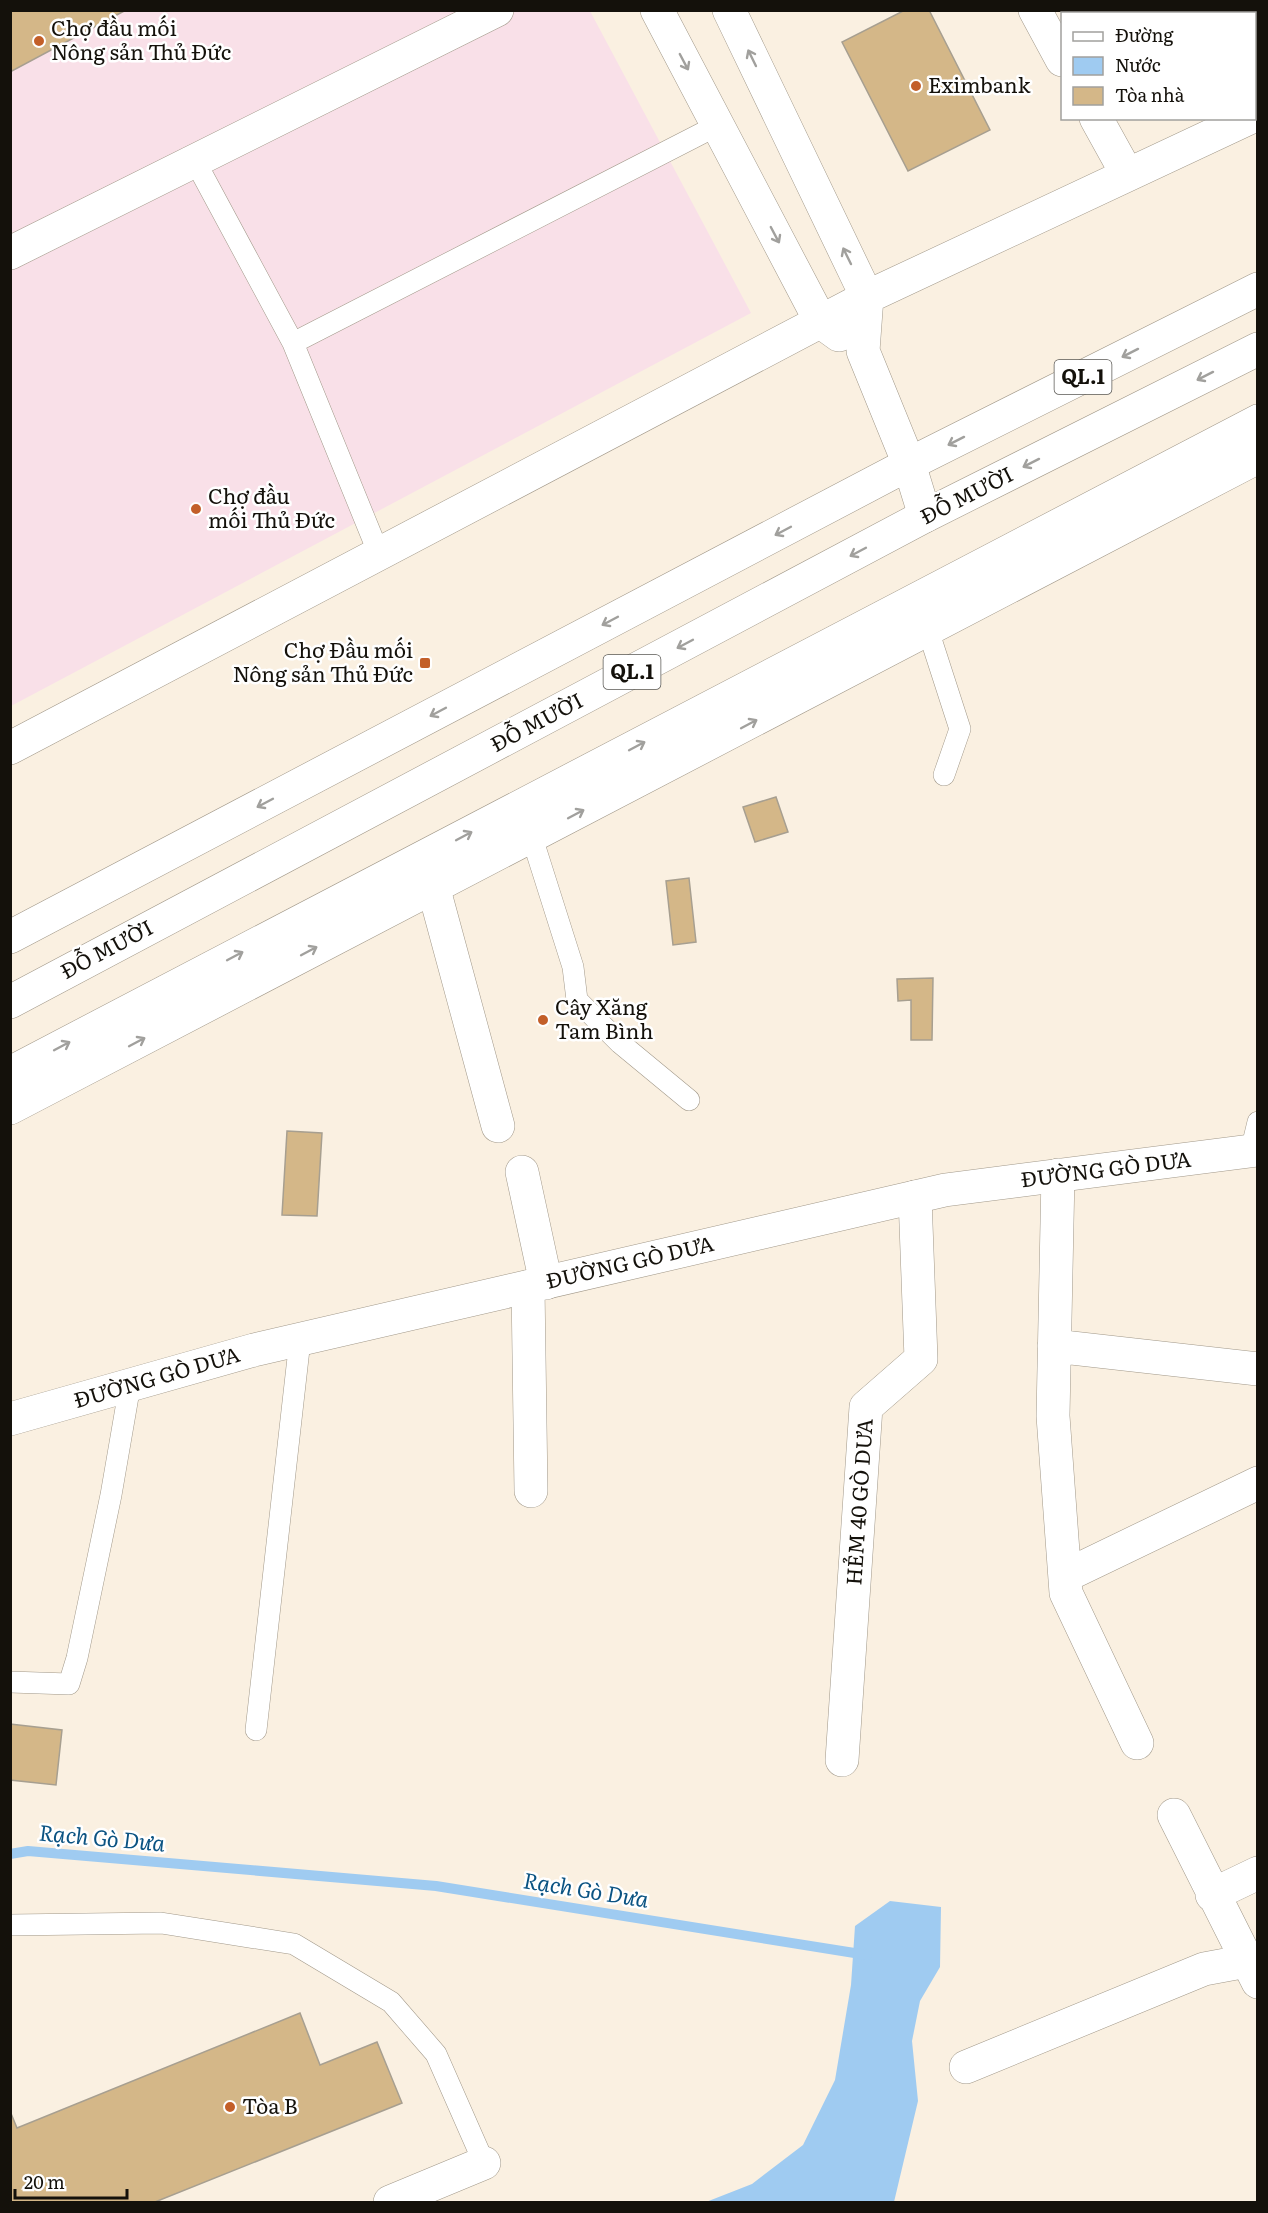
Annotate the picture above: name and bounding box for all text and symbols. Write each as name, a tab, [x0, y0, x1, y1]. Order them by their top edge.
place label: Chợ đầu mối Nông sản Thủ Đức	[51, 11, 231, 66]
legend	[1061, 12, 1256, 120]
text: Đường	[1115, 21, 1174, 48]
marker: Chợ đầu mối Nông sản Thủ Đức	[32, 34, 46, 48]
one-way arrow	[745, 49, 757, 67]
text: Nước	[1115, 51, 1161, 78]
one-way arrow	[679, 53, 691, 71]
place label: Eximbank	[928, 68, 1031, 99]
marker: Eximbank	[909, 79, 923, 93]
text: Tòa nhà	[1115, 81, 1185, 108]
one-way arrow	[770, 225, 781, 243]
one-way arrow	[840, 247, 852, 265]
one-way arrow	[1122, 348, 1140, 359]
road number: QL.1	[1054, 360, 1112, 394]
one-way arrow	[1197, 370, 1215, 382]
one-way arrow	[947, 435, 965, 447]
street label: ĐỖ MƯỜI	[914, 457, 1018, 530]
one-way arrow	[1023, 457, 1040, 469]
place label: Chợ đầu mối Thủ Đức	[208, 479, 335, 534]
marker: Chợ đầu mối Thủ Đức	[189, 502, 203, 516]
one-way arrow	[774, 526, 792, 537]
one-way arrow	[849, 547, 867, 558]
one-way arrow	[601, 616, 619, 628]
place label: Chợ Đầu mối Nông sản Thủ Đức	[233, 633, 413, 688]
one-way arrow	[677, 639, 695, 650]
road number: QL.1	[604, 655, 660, 689]
marker: Chợ Đầu mối Nông sản Thủ Đức	[418, 656, 432, 670]
street label: ĐỖ MƯỜI	[484, 683, 588, 758]
one-way arrow	[429, 707, 447, 718]
one-way arrow	[740, 717, 758, 729]
one-way arrow	[627, 740, 645, 751]
one-way arrow	[257, 797, 274, 809]
one-way arrow	[567, 808, 584, 820]
one-way arrow	[454, 830, 472, 841]
street label: ĐỖ MƯỜI	[54, 910, 158, 985]
one-way arrow	[300, 945, 318, 956]
one-way arrow	[226, 950, 243, 962]
place label: Cây Xăng Tam Bình	[555, 990, 653, 1045]
marker: Cây Xăng Tam Bình	[536, 1013, 550, 1027]
one-way arrow	[127, 1036, 145, 1047]
one-way arrow	[53, 1040, 71, 1051]
street label: ĐƯỜNG GÒ DƯA	[1019, 1142, 1193, 1193]
street label: ĐƯỜNG GÒ DƯA	[542, 1226, 717, 1295]
street label: ĐƯỜNG GÒ DƯA	[70, 1337, 244, 1414]
street label: HẺM 40 GÒ DƯA	[836, 1417, 879, 1586]
water label: Rạch Gò Dưa	[38, 1815, 167, 1858]
water label: Rạch Gò Dưa	[521, 1862, 652, 1915]
place label: Tòa B	[242, 2089, 298, 2120]
marker: Tòa B	[223, 2100, 237, 2114]
scale bar	[15, 2162, 128, 2200]
text: 20 m	[24, 2168, 65, 2195]

